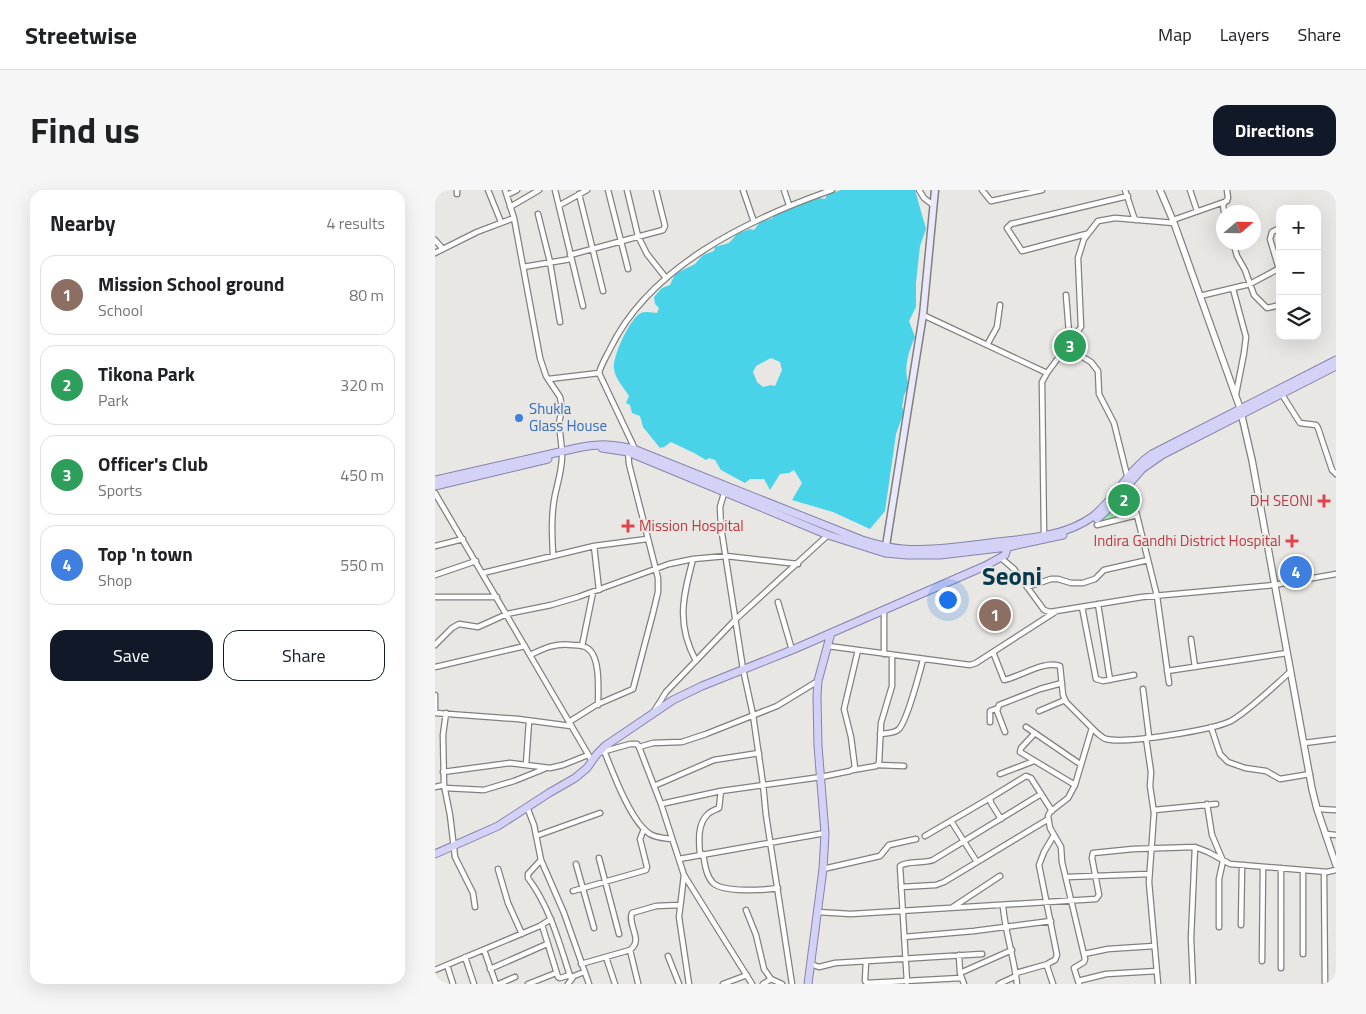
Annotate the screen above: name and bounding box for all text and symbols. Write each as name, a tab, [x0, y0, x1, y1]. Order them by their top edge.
text: Streetwise	[25, 17, 137, 53]
text: Map	[1158, 21, 1192, 48]
text: Layers	[1220, 21, 1269, 48]
text: Share	[1297, 21, 1341, 48]
text: Find us	[30, 103, 140, 157]
button: Directions	[1213, 105, 1336, 156]
north arrow	[1216, 205, 1261, 250]
map controls	[1276, 205, 1321, 340]
button: +	[1276, 205, 1321, 250]
text: Nearby	[50, 207, 115, 239]
text: 4 results	[326, 211, 385, 235]
button: −	[1276, 250, 1321, 295]
text: Mission School ground	[98, 269, 284, 298]
text: 1	[63, 283, 71, 307]
text: 80 m	[349, 283, 384, 307]
button: layers	[1276, 295, 1321, 340]
text: School	[98, 298, 143, 322]
pin: 3	[1054, 327, 1086, 365]
text: Tikona Park	[98, 359, 195, 388]
text: 2	[63, 373, 71, 397]
text: 320 m	[340, 373, 384, 397]
text: Park	[98, 388, 129, 412]
place label: Shukla Glass House	[529, 397, 607, 437]
marker: Shukla Glass House	[513, 412, 525, 424]
text: Officer's Club	[98, 449, 208, 478]
text: 3	[63, 463, 71, 487]
text: 450 m	[340, 463, 384, 487]
text: Sports	[98, 478, 142, 502]
pin: 2	[1108, 481, 1140, 519]
place label: DH SEONI	[1250, 489, 1313, 512]
marker: DH SEONI	[1317, 494, 1331, 508]
place label: Mission Hospital	[639, 514, 744, 537]
marker: Mission Hospital	[621, 519, 635, 533]
place label: Indira Gandhi District Hospital	[1093, 529, 1281, 552]
marker: Indira Gandhi District Hospital	[1285, 534, 1299, 548]
text: Top 'n town	[98, 539, 193, 568]
text: 4	[63, 553, 71, 577]
text: 550 m	[340, 553, 384, 577]
pin: 4	[1280, 553, 1312, 591]
district label: Seoni	[982, 557, 1042, 595]
text: Shop	[98, 568, 132, 592]
your location	[935, 587, 961, 613]
pin: 1	[979, 596, 1011, 634]
button: Save	[50, 630, 213, 681]
button: Share	[223, 630, 385, 681]

